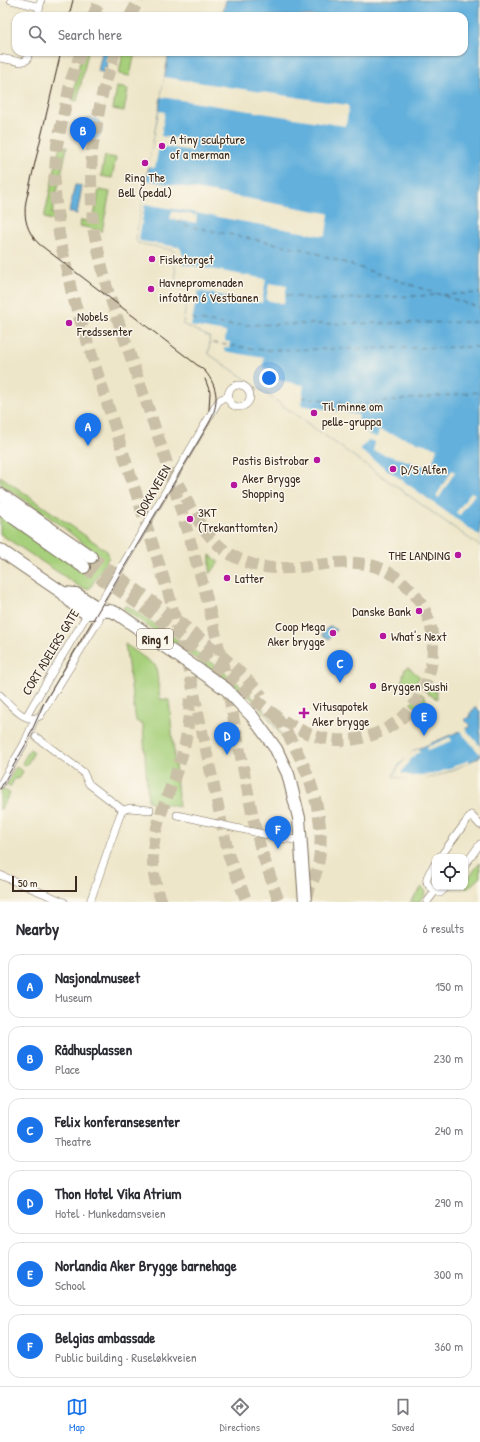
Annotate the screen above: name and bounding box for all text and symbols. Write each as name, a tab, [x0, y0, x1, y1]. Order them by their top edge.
search box	[12, 12, 468, 56]
icon: search	[26, 23, 48, 45]
text: Search here	[58, 24, 122, 45]
pin: B	[70, 117, 96, 150]
place label: A tiny sculpture of a merman	[170, 130, 245, 163]
marker: A tiny sculpture of a merman	[157, 141, 167, 151]
marker: Ring The Bell (pedal)	[140, 158, 150, 168]
place label: Ring The Bell (pedal)	[118, 168, 172, 201]
place label: Fisketorget	[159, 250, 214, 268]
marker: Fisketorget	[147, 254, 157, 264]
place label: Havnepromenaden infotårn 6 Vestbanen	[159, 273, 259, 306]
marker: Havnepromenaden infotårn 6 Vestbanen	[146, 284, 156, 294]
place label: Nobels Fredssenter	[76, 307, 133, 340]
marker: Nobels Fredssenter	[64, 318, 74, 328]
your location	[259, 368, 279, 388]
place label: Til minne om pelle-gruppa	[322, 397, 383, 430]
marker: Til minne om pelle-gruppa	[309, 408, 319, 418]
pin: A	[75, 413, 101, 446]
place label: Pastis Bistrobar	[233, 451, 309, 469]
marker: Pastis Bistrobar	[312, 455, 322, 465]
place label: D/S Alfen	[401, 460, 447, 478]
street label: DOKKVEIEN	[131, 461, 175, 519]
marker: D/S Alfen	[388, 464, 398, 474]
place label: Aker Brygge Shopping	[242, 469, 301, 502]
marker: Aker Brygge Shopping	[229, 480, 239, 490]
place label: 3KT (Trekanttomten)	[198, 503, 278, 536]
marker: 3KT (Trekanttomten)	[185, 514, 195, 524]
place label: THE LANDING	[389, 546, 451, 564]
marker: THE LANDING	[453, 550, 463, 560]
place label: Latter	[235, 569, 264, 587]
marker: Latter	[222, 573, 232, 583]
place label: Danske Bank	[352, 602, 412, 620]
street label: CORT ADELERS GATE	[17, 605, 83, 698]
marker: Danske Bank	[414, 606, 424, 616]
place label: Coop Mega Aker brygge	[267, 617, 325, 650]
place label: What's Next	[391, 627, 447, 645]
marker: Coop Mega Aker brygge	[328, 628, 338, 638]
road number: Ring 1	[137, 629, 173, 649]
marker: What's Next	[378, 631, 388, 641]
pin: C	[327, 650, 353, 683]
place label: Bryggen Sushi	[381, 677, 448, 695]
marker: Bryggen Sushi	[368, 681, 378, 691]
place label: Vitusapotek Aker brygge	[312, 697, 370, 730]
pin: E	[411, 703, 437, 736]
marker: Vitusapotek Aker brygge	[299, 708, 309, 718]
pin: D	[214, 722, 240, 755]
pin: F	[265, 816, 291, 849]
map controls	[432, 854, 468, 890]
button: locate	[432, 854, 468, 890]
scale bar	[12, 874, 77, 893]
text: 50 m	[18, 876, 38, 890]
text: Nearby	[16, 917, 59, 940]
text: 6 results	[423, 919, 464, 937]
text: Nasjonalmuseet	[55, 967, 140, 988]
text: A	[27, 977, 33, 995]
text: 150 m	[435, 977, 463, 995]
text: Museum	[55, 988, 92, 1006]
text: Rådhusplassen	[55, 1039, 132, 1060]
text: B	[27, 1049, 33, 1067]
text: 230 m	[433, 1049, 463, 1067]
text: Place	[55, 1060, 80, 1078]
text: Felix konferansesenter	[55, 1111, 180, 1132]
text: C	[26, 1121, 34, 1139]
text: 240 m	[434, 1121, 463, 1139]
text: Theatre	[55, 1132, 91, 1150]
text: Thon Hotel Vika Atrium	[55, 1183, 181, 1204]
text: D	[27, 1193, 33, 1211]
text: 290 m	[434, 1193, 463, 1211]
text: Hotel · Munkedamsveien	[55, 1204, 166, 1222]
text: Norlandia Aker Brygge barnehage	[55, 1255, 237, 1276]
text: E	[27, 1265, 33, 1283]
text: 300 m	[434, 1265, 463, 1283]
text: School	[55, 1276, 85, 1294]
text: Belgias ambassade	[55, 1327, 155, 1348]
text: F	[28, 1337, 32, 1355]
text: 360 m	[434, 1337, 463, 1355]
text: Public building · Ruseløkkveien	[55, 1348, 197, 1366]
tab: Map	[66, 1396, 88, 1434]
tab: Directions	[220, 1396, 260, 1434]
tab: Saved	[392, 1396, 414, 1434]

